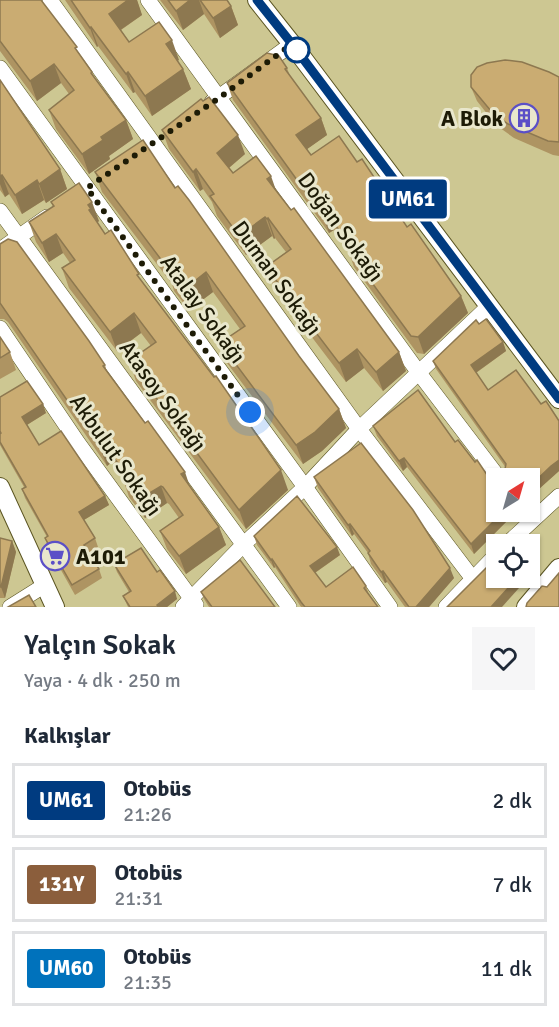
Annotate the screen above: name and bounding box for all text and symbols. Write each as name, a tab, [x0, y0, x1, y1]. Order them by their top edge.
unlabelled marker	[284, 37, 310, 63]
building icon: A Blok	[508, 102, 540, 134]
place label: A Blok	[441, 105, 503, 132]
street label: Doğan Sokağı	[292, 167, 390, 287]
line badge: UM61	[366, 180, 450, 218]
text: UM61	[381, 186, 435, 212]
street label: Duman Sokağı	[226, 215, 328, 341]
street label: Atalay Sokağı	[155, 249, 251, 369]
street label: Atasoy Sokağı	[114, 335, 212, 457]
street label: Akbulut Sokağı	[64, 389, 168, 521]
your location	[235, 397, 265, 427]
north arrow	[486, 468, 540, 522]
map controls	[486, 468, 540, 588]
button: locate	[486, 534, 540, 588]
supermarket icon: A101	[39, 540, 71, 572]
place label: A101	[76, 543, 126, 570]
button: heart	[472, 627, 535, 690]
text: Yalçın Sokak	[24, 628, 176, 662]
text: Yaya · 4 dk · 250 m	[24, 668, 181, 693]
text: Kalkışlar	[24, 722, 111, 749]
text: Otobüs	[123, 775, 191, 802]
text: UM61	[39, 787, 93, 813]
text: 2 dk	[493, 787, 532, 814]
text: 21:26	[123, 802, 172, 827]
text: Otobüs	[114, 859, 182, 886]
text: 131Y	[39, 871, 84, 897]
text: 7 dk	[493, 871, 532, 898]
text: 21:31	[114, 886, 163, 911]
text: Otobüs	[123, 943, 191, 970]
text: UM60	[39, 955, 93, 981]
text: 11 dk	[481, 955, 532, 982]
text: 21:35	[123, 970, 172, 995]

